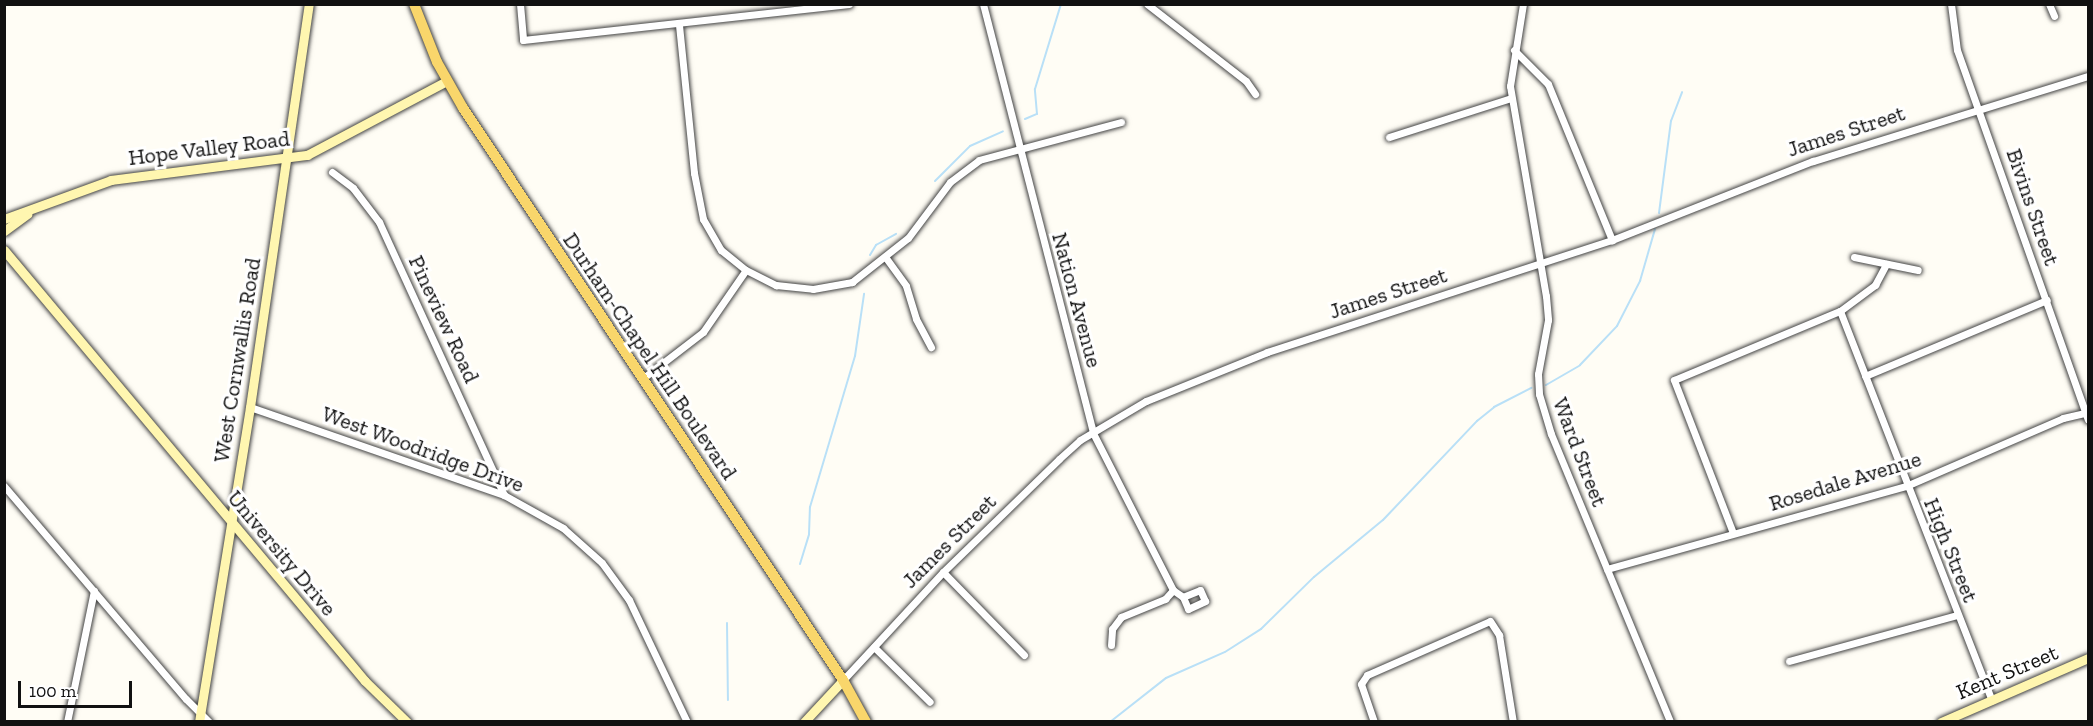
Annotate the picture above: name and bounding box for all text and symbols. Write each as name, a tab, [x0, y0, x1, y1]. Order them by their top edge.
street label: James Street	[1784, 100, 1908, 162]
street label: Hope Valley Road	[126, 125, 292, 171]
street label: Bivins Street	[2001, 145, 2065, 269]
street label: Durham-Chapel Hill Boulevard	[557, 228, 743, 484]
street label: Nation Avenue	[1046, 229, 1108, 371]
street label: Pineview Road	[403, 251, 485, 387]
street label: West Cornwallis Road	[208, 256, 266, 464]
street label: James Street	[1326, 262, 1450, 324]
street label: Ward Street	[1547, 394, 1613, 510]
street label: West Woodridge Drive	[318, 400, 528, 498]
street label: Rosedale Avenue	[1766, 445, 1924, 517]
street label: University Drive	[222, 485, 342, 621]
street label: James Street	[897, 489, 1001, 593]
street label: High Street	[1918, 494, 1984, 606]
street label: Kent Street	[1952, 639, 2062, 705]
scale bar	[21, 669, 135, 707]
text: 100 m	[29, 680, 76, 702]

